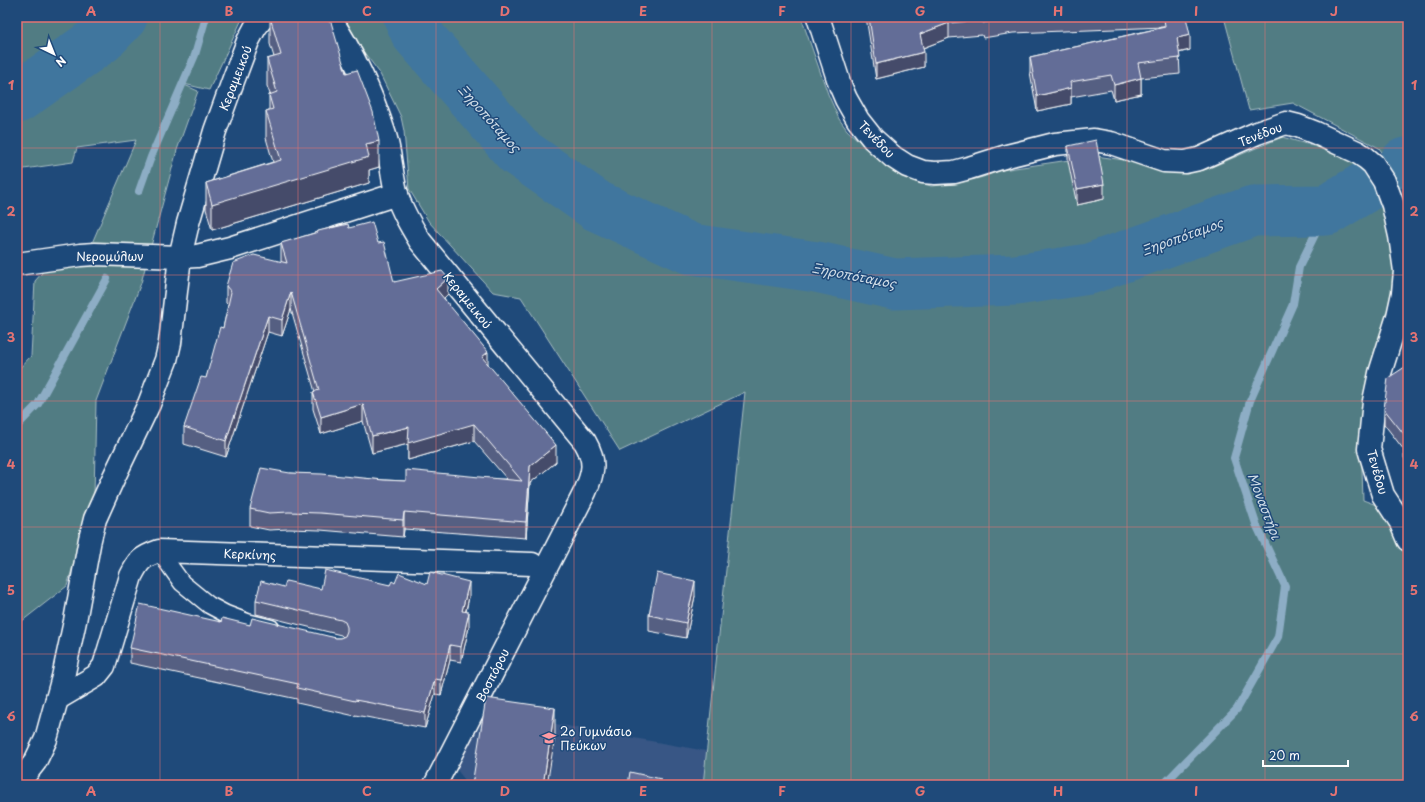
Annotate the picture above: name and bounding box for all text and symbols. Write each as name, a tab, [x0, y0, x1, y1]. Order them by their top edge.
text: A	[86, 1, 96, 20]
text: B	[225, 1, 234, 20]
text: C	[362, 1, 372, 20]
text: D	[500, 1, 510, 20]
text: E	[639, 1, 647, 20]
text: F	[778, 1, 786, 20]
text: G	[915, 1, 925, 20]
text: H	[1053, 1, 1063, 20]
text: I	[1194, 1, 1198, 20]
text: J	[1330, 1, 1338, 20]
north arrow	[34, 34, 74, 74]
street label: Κεραμεικού	[214, 43, 256, 113]
text: N	[52, 52, 70, 71]
text: 1	[8, 75, 14, 94]
text: 1	[1411, 75, 1417, 94]
water label: Ξηροπόταμος	[454, 80, 526, 157]
street label: Τενέδου	[855, 116, 899, 162]
street label: Τενέδου	[1235, 117, 1285, 151]
text: 2	[6, 201, 16, 220]
text: 2	[1409, 201, 1419, 220]
water label: Ξηροπόταμος	[1139, 212, 1226, 259]
street label: Νερομύλων	[76, 247, 144, 265]
water label: Ξηροπόταμος	[810, 258, 899, 293]
street label: Κεραμεικού	[439, 268, 497, 332]
text: 3	[7, 327, 16, 346]
text: 3	[1410, 327, 1419, 346]
street label: Τενέδου	[1363, 447, 1393, 497]
text: 4	[7, 454, 16, 473]
text: 4	[1410, 454, 1419, 473]
water label: Μοναστήρι	[1244, 470, 1287, 543]
street label: Κερκίνης	[223, 544, 277, 564]
text: 5	[7, 580, 15, 599]
text: 5	[1410, 580, 1418, 599]
street label: Βοσπόρου	[471, 645, 513, 705]
text: 6	[6, 706, 16, 725]
text: 6	[1409, 706, 1419, 725]
place label: 2ο Γυμνάσιο Πεύκων	[560, 722, 632, 754]
school or university icon: 2ο Γυμνάσιο Πεύκων	[541, 730, 557, 746]
scale bar	[1263, 742, 1348, 768]
text: 20 m	[1269, 746, 1300, 764]
text: A	[86, 781, 96, 800]
text: B	[225, 781, 234, 800]
text: C	[362, 781, 372, 800]
text: D	[500, 781, 510, 800]
text: E	[639, 781, 647, 800]
text: F	[778, 781, 786, 800]
text: G	[915, 781, 925, 800]
text: H	[1053, 781, 1063, 800]
text: I	[1194, 781, 1198, 800]
text: J	[1330, 781, 1338, 800]

